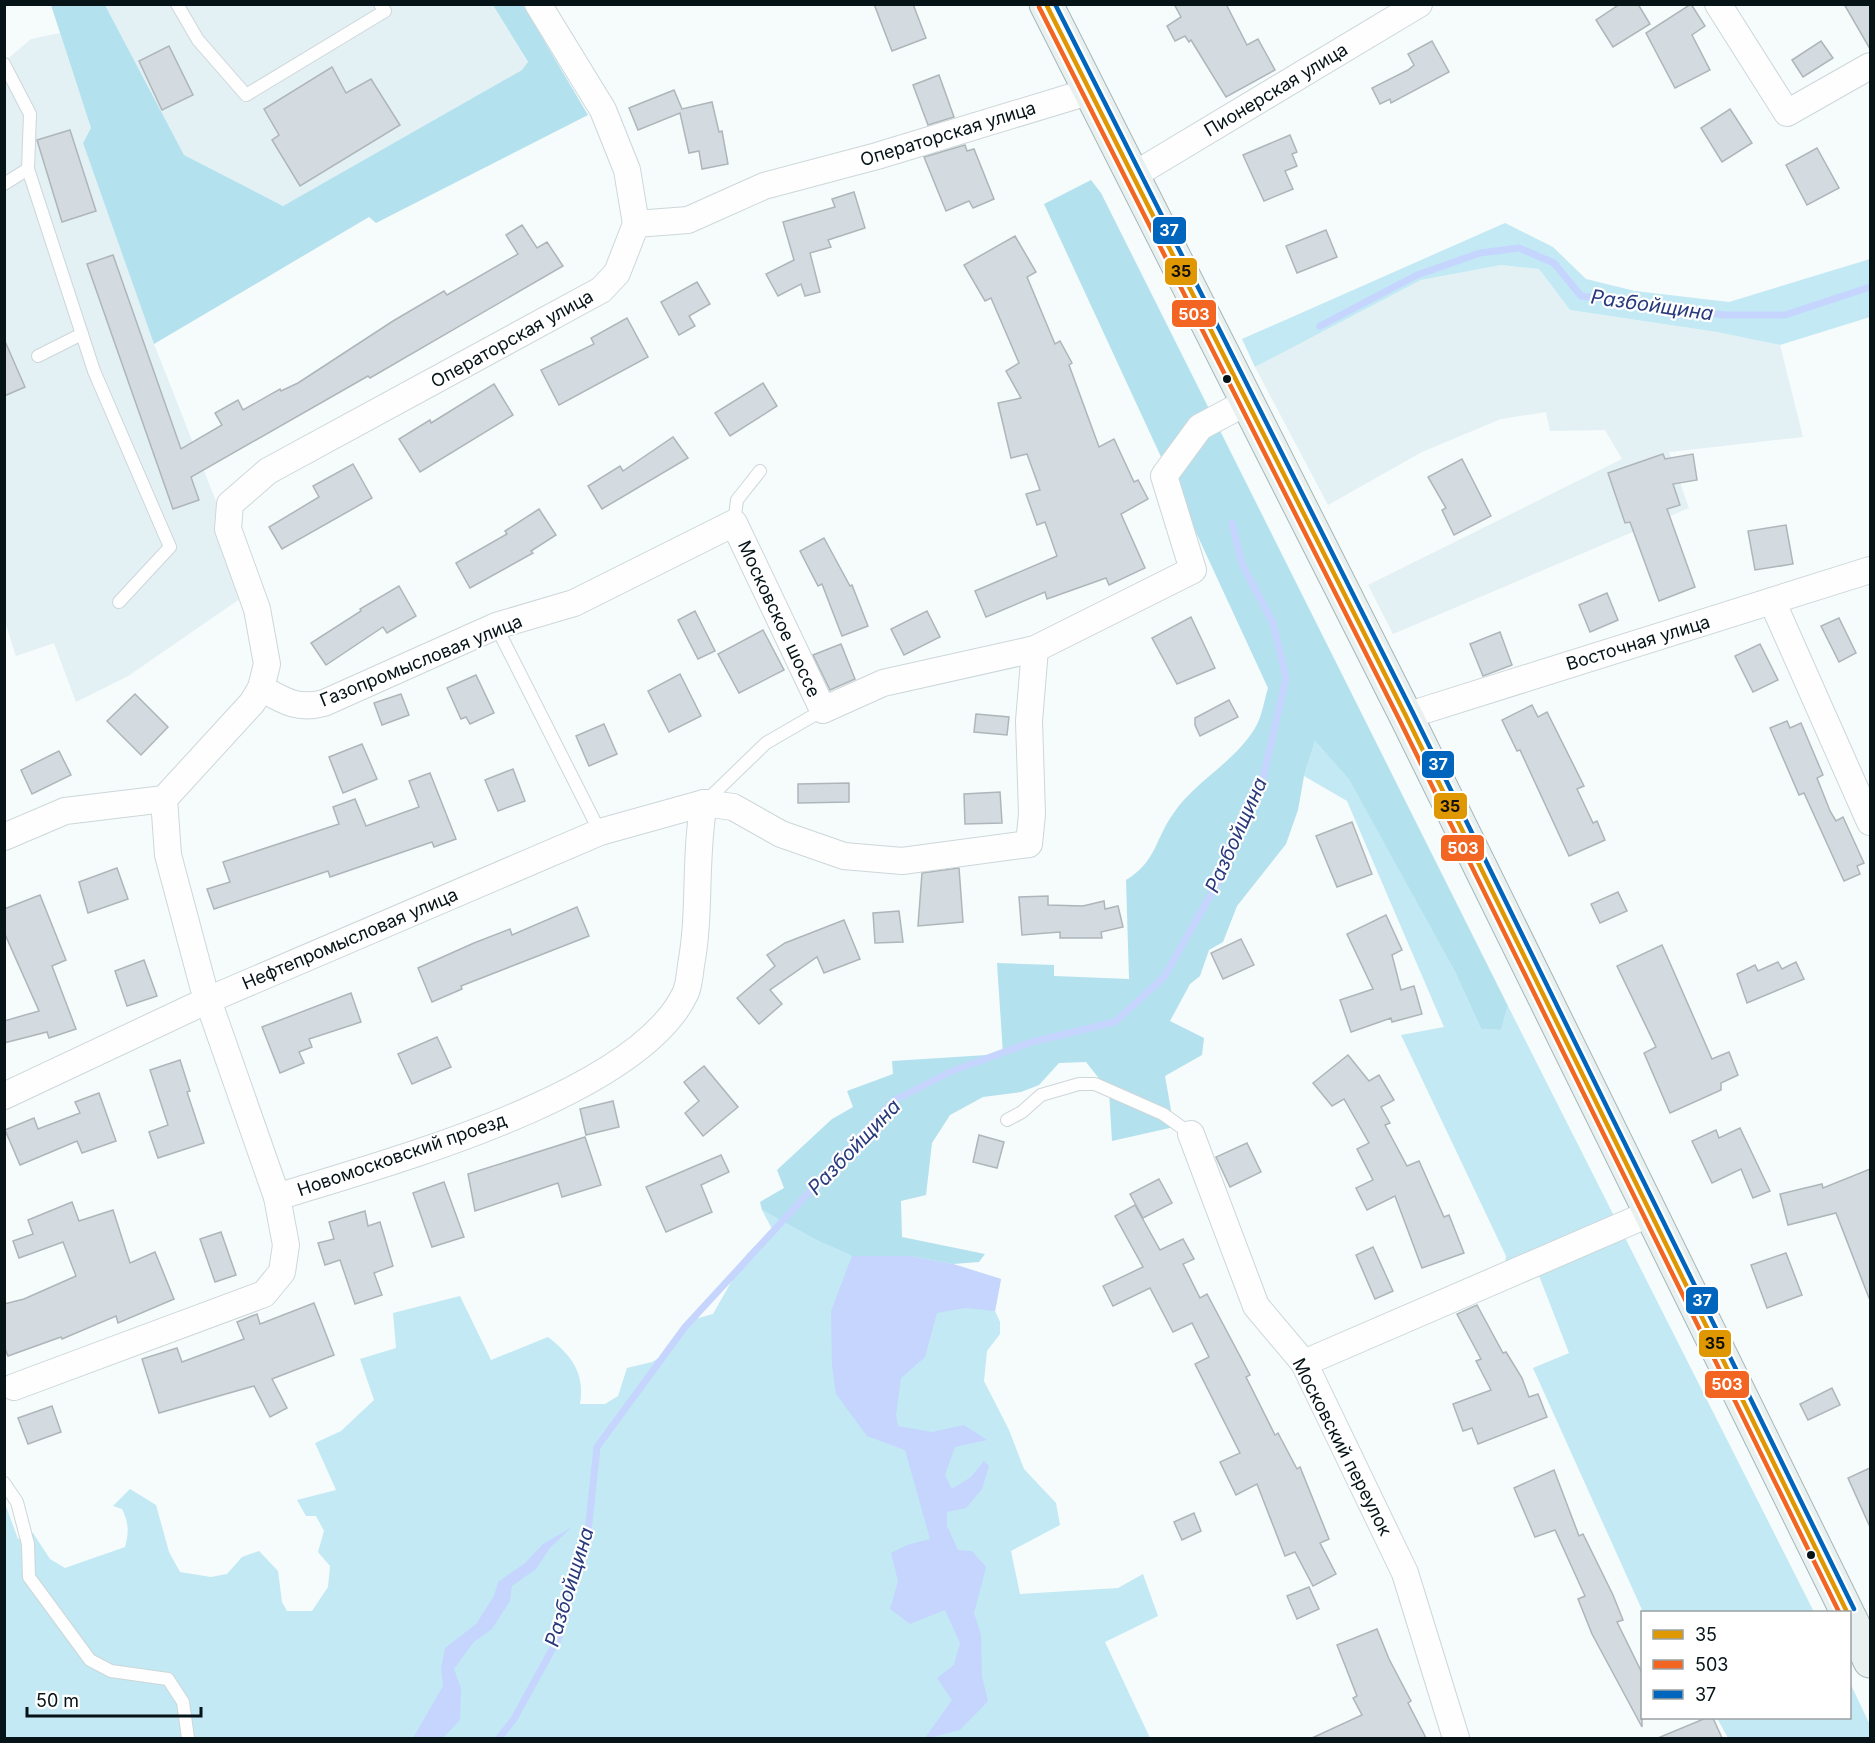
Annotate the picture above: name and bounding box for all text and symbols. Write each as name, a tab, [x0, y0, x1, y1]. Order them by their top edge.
street label: Пионерская улица	[1200, 39, 1351, 141]
street label: Операторская улица	[858, 97, 1038, 170]
line badge: 37	[1152, 216, 1187, 245]
text: 37	[1159, 220, 1179, 240]
line badge: 35	[1164, 257, 1198, 286]
text: 35	[1171, 261, 1191, 281]
street label: Операторская улица	[427, 285, 597, 392]
water label: Разбойщина	[1589, 285, 1715, 325]
line badge: 503	[1171, 299, 1217, 328]
text: 503	[1178, 304, 1210, 324]
unlabelled marker	[1221, 373, 1233, 385]
street label: Московское шоссе	[734, 537, 825, 700]
street label: Газопромысловая улица	[317, 610, 525, 711]
street label: Восточная улица	[1563, 611, 1712, 674]
line badge: 37	[1421, 750, 1455, 779]
text: 37	[1428, 754, 1448, 774]
water label: Разбойщина	[1200, 774, 1272, 896]
line badge: 35	[1433, 792, 1468, 820]
text: 35	[1440, 796, 1460, 816]
line badge: 503	[1440, 834, 1485, 862]
text: 503	[1447, 838, 1479, 858]
street label: Нефтепромысловая улица	[239, 883, 461, 994]
water label: Разбойщина	[803, 1094, 905, 1200]
street label: Новомосковский проезд	[294, 1109, 509, 1200]
line badge: 37	[1685, 1286, 1719, 1315]
text: 37	[1692, 1290, 1712, 1310]
line badge: 35	[1698, 1329, 1732, 1358]
text: 35	[1705, 1333, 1725, 1353]
street label: Московский переулок	[1288, 1354, 1397, 1539]
line badge: 503	[1704, 1370, 1750, 1399]
text: 503	[1711, 1374, 1743, 1394]
water label: Разбойщина	[539, 1525, 599, 1649]
unlabelled marker	[1805, 1549, 1817, 1561]
legend	[1641, 1611, 1851, 1719]
text: 35	[1695, 1624, 1717, 1645]
text: 503	[1695, 1654, 1728, 1675]
scale bar	[27, 1680, 201, 1718]
text: 37	[1695, 1684, 1716, 1705]
text: 50 m	[36, 1690, 79, 1711]

